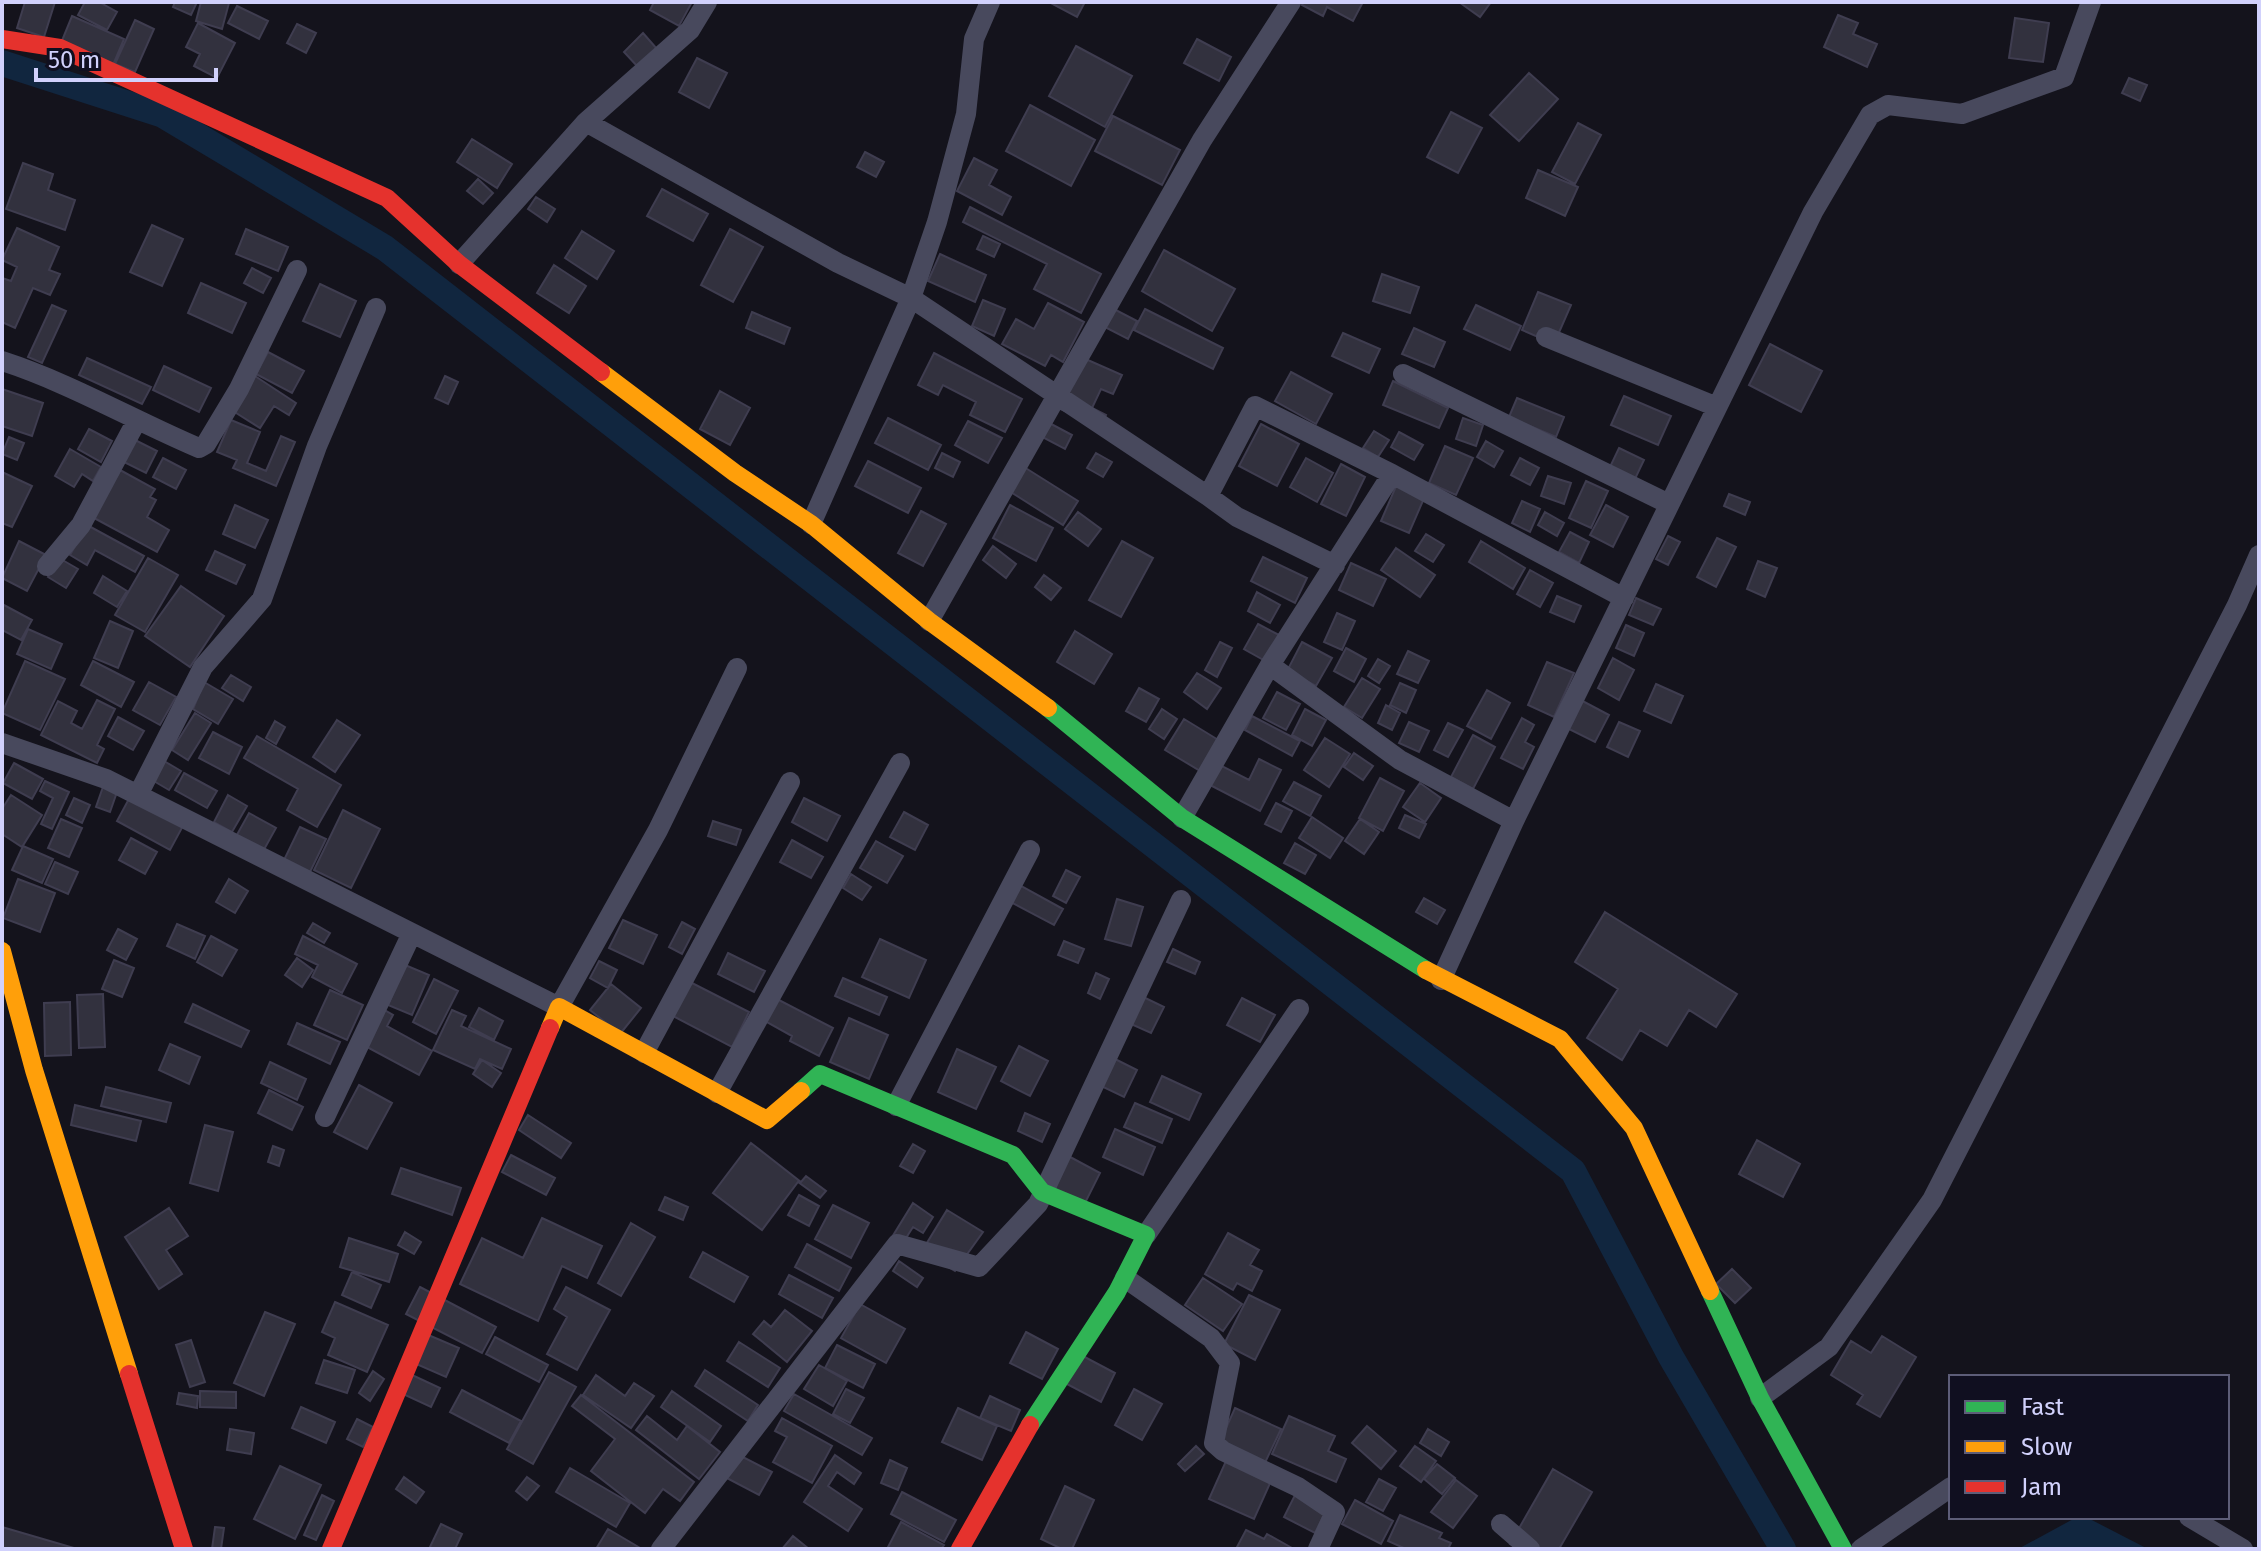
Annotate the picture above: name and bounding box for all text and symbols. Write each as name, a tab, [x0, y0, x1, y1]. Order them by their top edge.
scale bar	[36, 32, 216, 82]
text: 50 m	[48, 46, 100, 74]
legend	[1949, 1375, 2229, 1519]
text: Fast	[2021, 1393, 2064, 1421]
text: Slow	[2021, 1433, 2072, 1461]
text: Jam	[2021, 1473, 2062, 1501]

